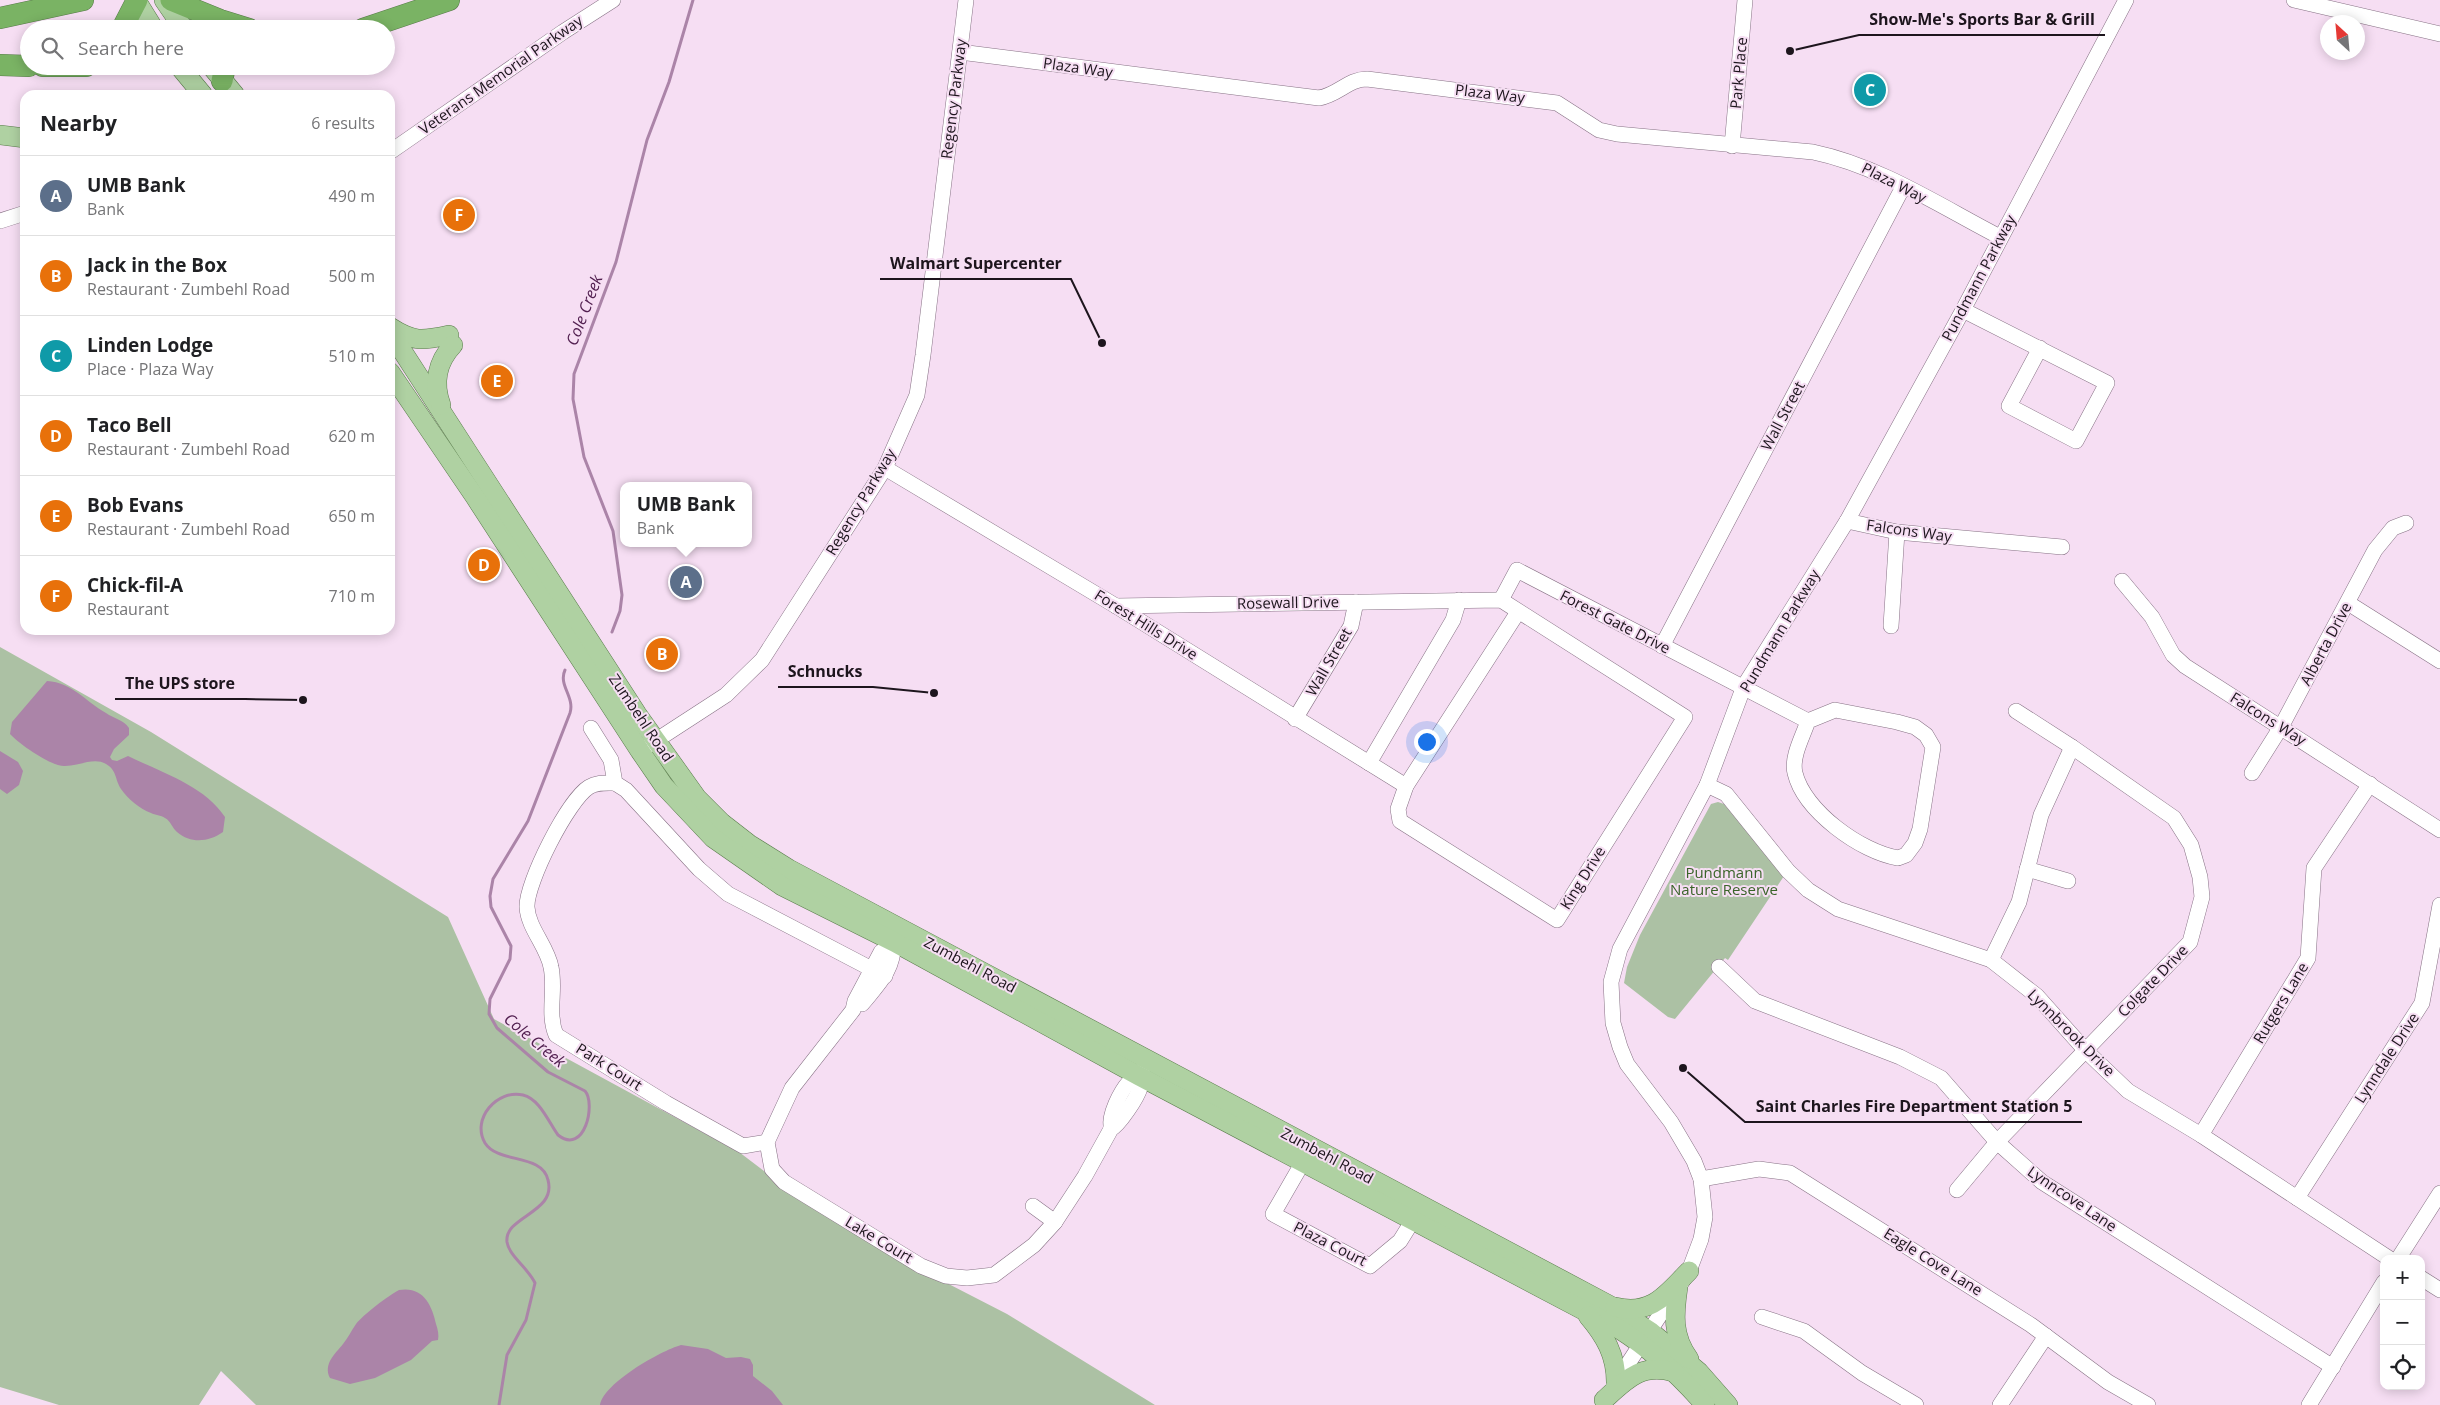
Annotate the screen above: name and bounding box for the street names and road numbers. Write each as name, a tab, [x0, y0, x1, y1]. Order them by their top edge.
street label: Veterans Memorial Parkway	[415, 10, 587, 138]
street label: Park Place	[1725, 36, 1751, 110]
street label: Regency Parkway	[936, 37, 970, 160]
street label: Plaza Way	[1042, 52, 1115, 82]
street label: Plaza Way	[1454, 79, 1527, 107]
street label: Plaza Way	[1859, 157, 1931, 207]
street label: Pundmann Parkway	[1936, 211, 2020, 344]
street label: Wall Street	[1756, 377, 1809, 454]
street label: Regency Parkway	[820, 444, 900, 558]
street label: Falcons Way	[1865, 514, 1954, 546]
street label: Pundmann Parkway	[1735, 565, 1824, 696]
street label: Forest Hills Drive	[1091, 584, 1202, 664]
street label: Forest Gate Drive	[1557, 585, 1674, 658]
street label: Rosewall Drive	[1237, 591, 1339, 613]
street label: Alberta Drive	[2295, 599, 2355, 689]
street label: Wall Street	[1301, 624, 1356, 699]
street label: Zumbehl Road	[605, 670, 679, 765]
street label: Falcons Way	[2227, 687, 2311, 750]
street label: King Drive	[1555, 842, 1609, 913]
street label: Zumbehl Road	[921, 931, 1020, 997]
street label: Colgate Drive	[2113, 940, 2192, 1021]
street label: Rutgers Lane	[2248, 958, 2312, 1047]
street label: Lynnbrook Drive	[2024, 984, 2120, 1080]
street label: Lynndale Drive	[2349, 1008, 2423, 1107]
street label: Park Court	[573, 1038, 646, 1094]
street label: Zumbehl Road	[1278, 1122, 1377, 1188]
street label: Lynncove Lane	[2024, 1161, 2121, 1235]
street label: Lake Court	[842, 1211, 917, 1267]
street label: Plaza Court	[1290, 1216, 1370, 1270]
street label: Eagle Cove Lane	[1880, 1223, 1987, 1300]

